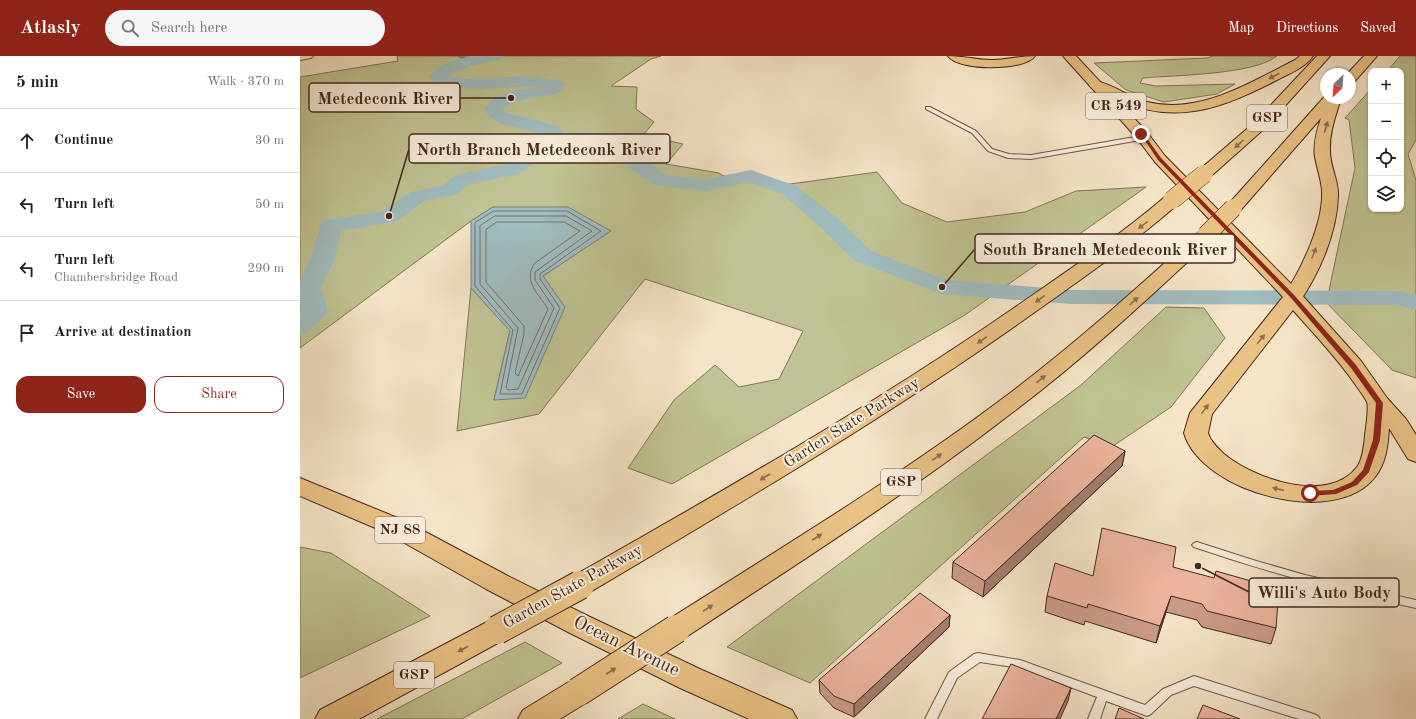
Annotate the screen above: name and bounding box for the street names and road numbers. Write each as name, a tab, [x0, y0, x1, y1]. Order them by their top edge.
road number: CR 549	[1086, 93, 1146, 119]
road number: GSP	[1247, 105, 1287, 131]
street label: Garden State Parkway	[781, 374, 923, 471]
road number: GSP	[881, 469, 921, 495]
road number: NJ 88	[375, 517, 425, 543]
street label: Garden State Parkway	[501, 542, 646, 632]
street label: Ocean Avenue	[570, 613, 682, 681]
road number: GSP	[394, 662, 434, 688]

